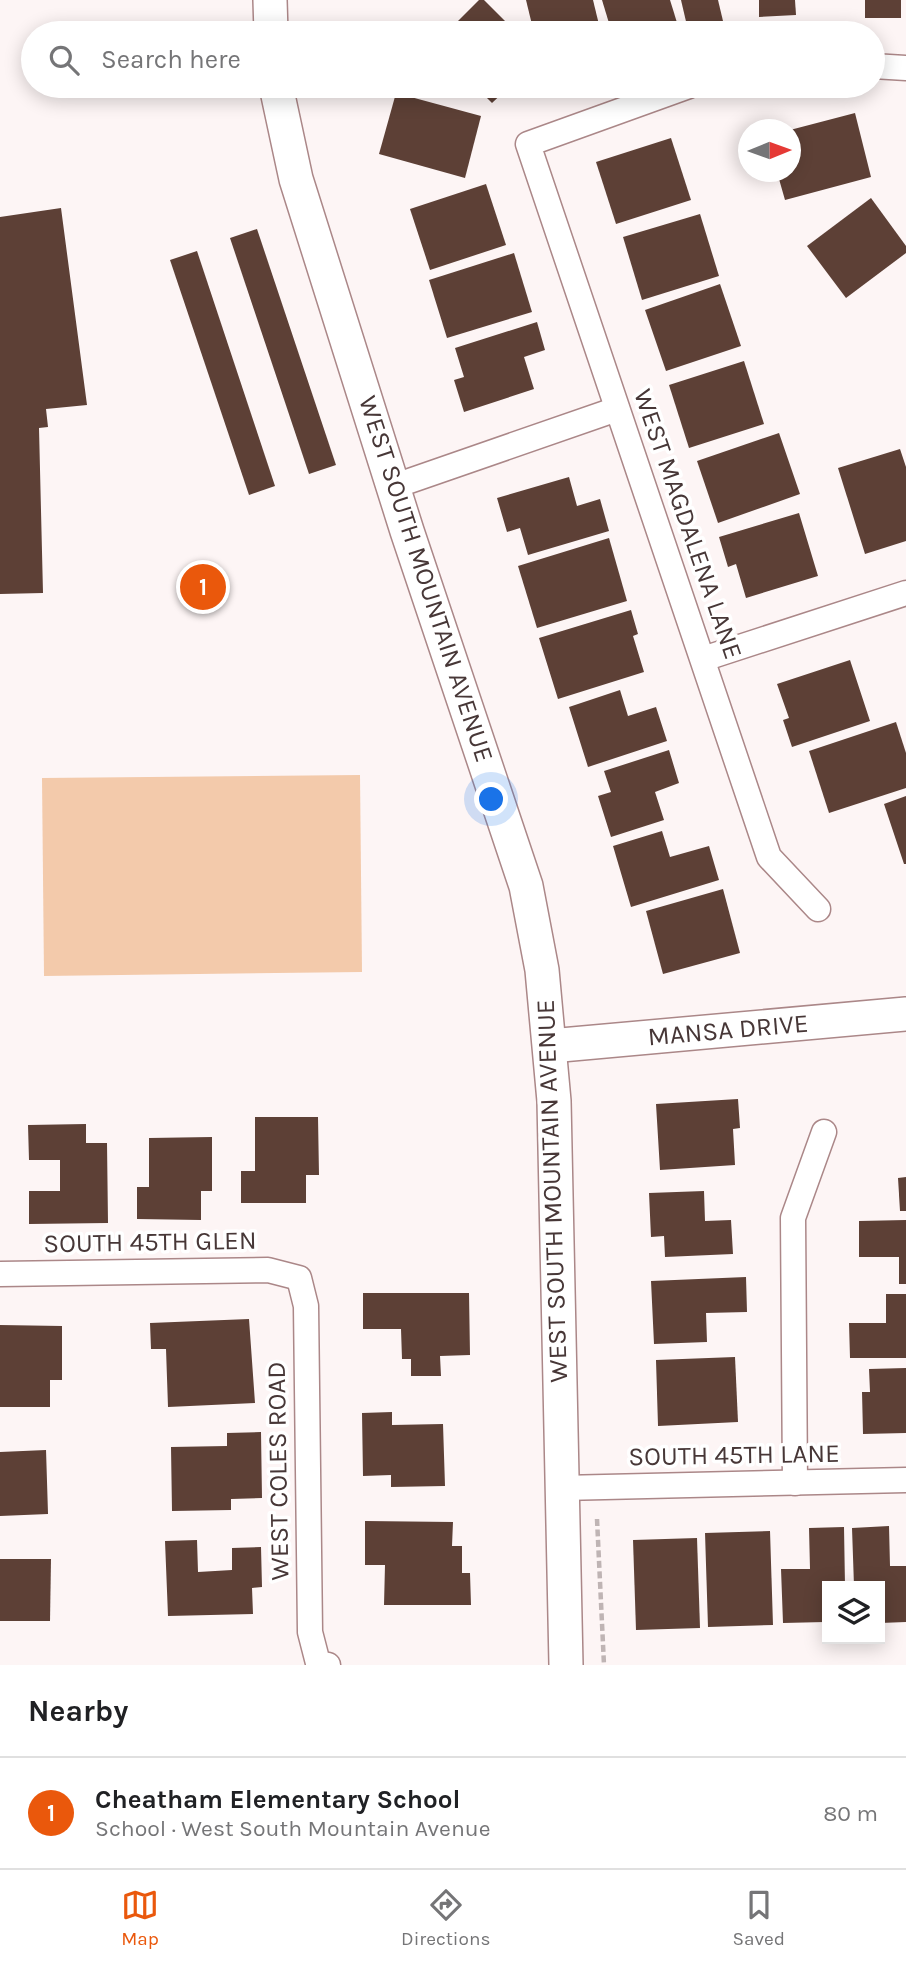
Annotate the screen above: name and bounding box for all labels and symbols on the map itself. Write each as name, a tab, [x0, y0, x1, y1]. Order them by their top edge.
north arrow	[738, 119, 801, 182]
street label: WEST MAGDALENA LANE	[627, 385, 749, 663]
street label: WEST SOUTH MOUNTAIN AVENUE	[352, 392, 500, 766]
pin: 1	[180, 561, 226, 613]
your location	[474, 782, 508, 816]
street label: WEST SOUTH MOUNTAIN AVENUE	[530, 999, 574, 1383]
street label: MANSA DRIVE	[646, 1008, 810, 1052]
street label: SOUTH 45TH GLEN	[43, 1225, 257, 1259]
street label: WEST COLES ROAD	[261, 1361, 295, 1581]
street label: SOUTH 45TH LANE	[628, 1438, 840, 1472]

